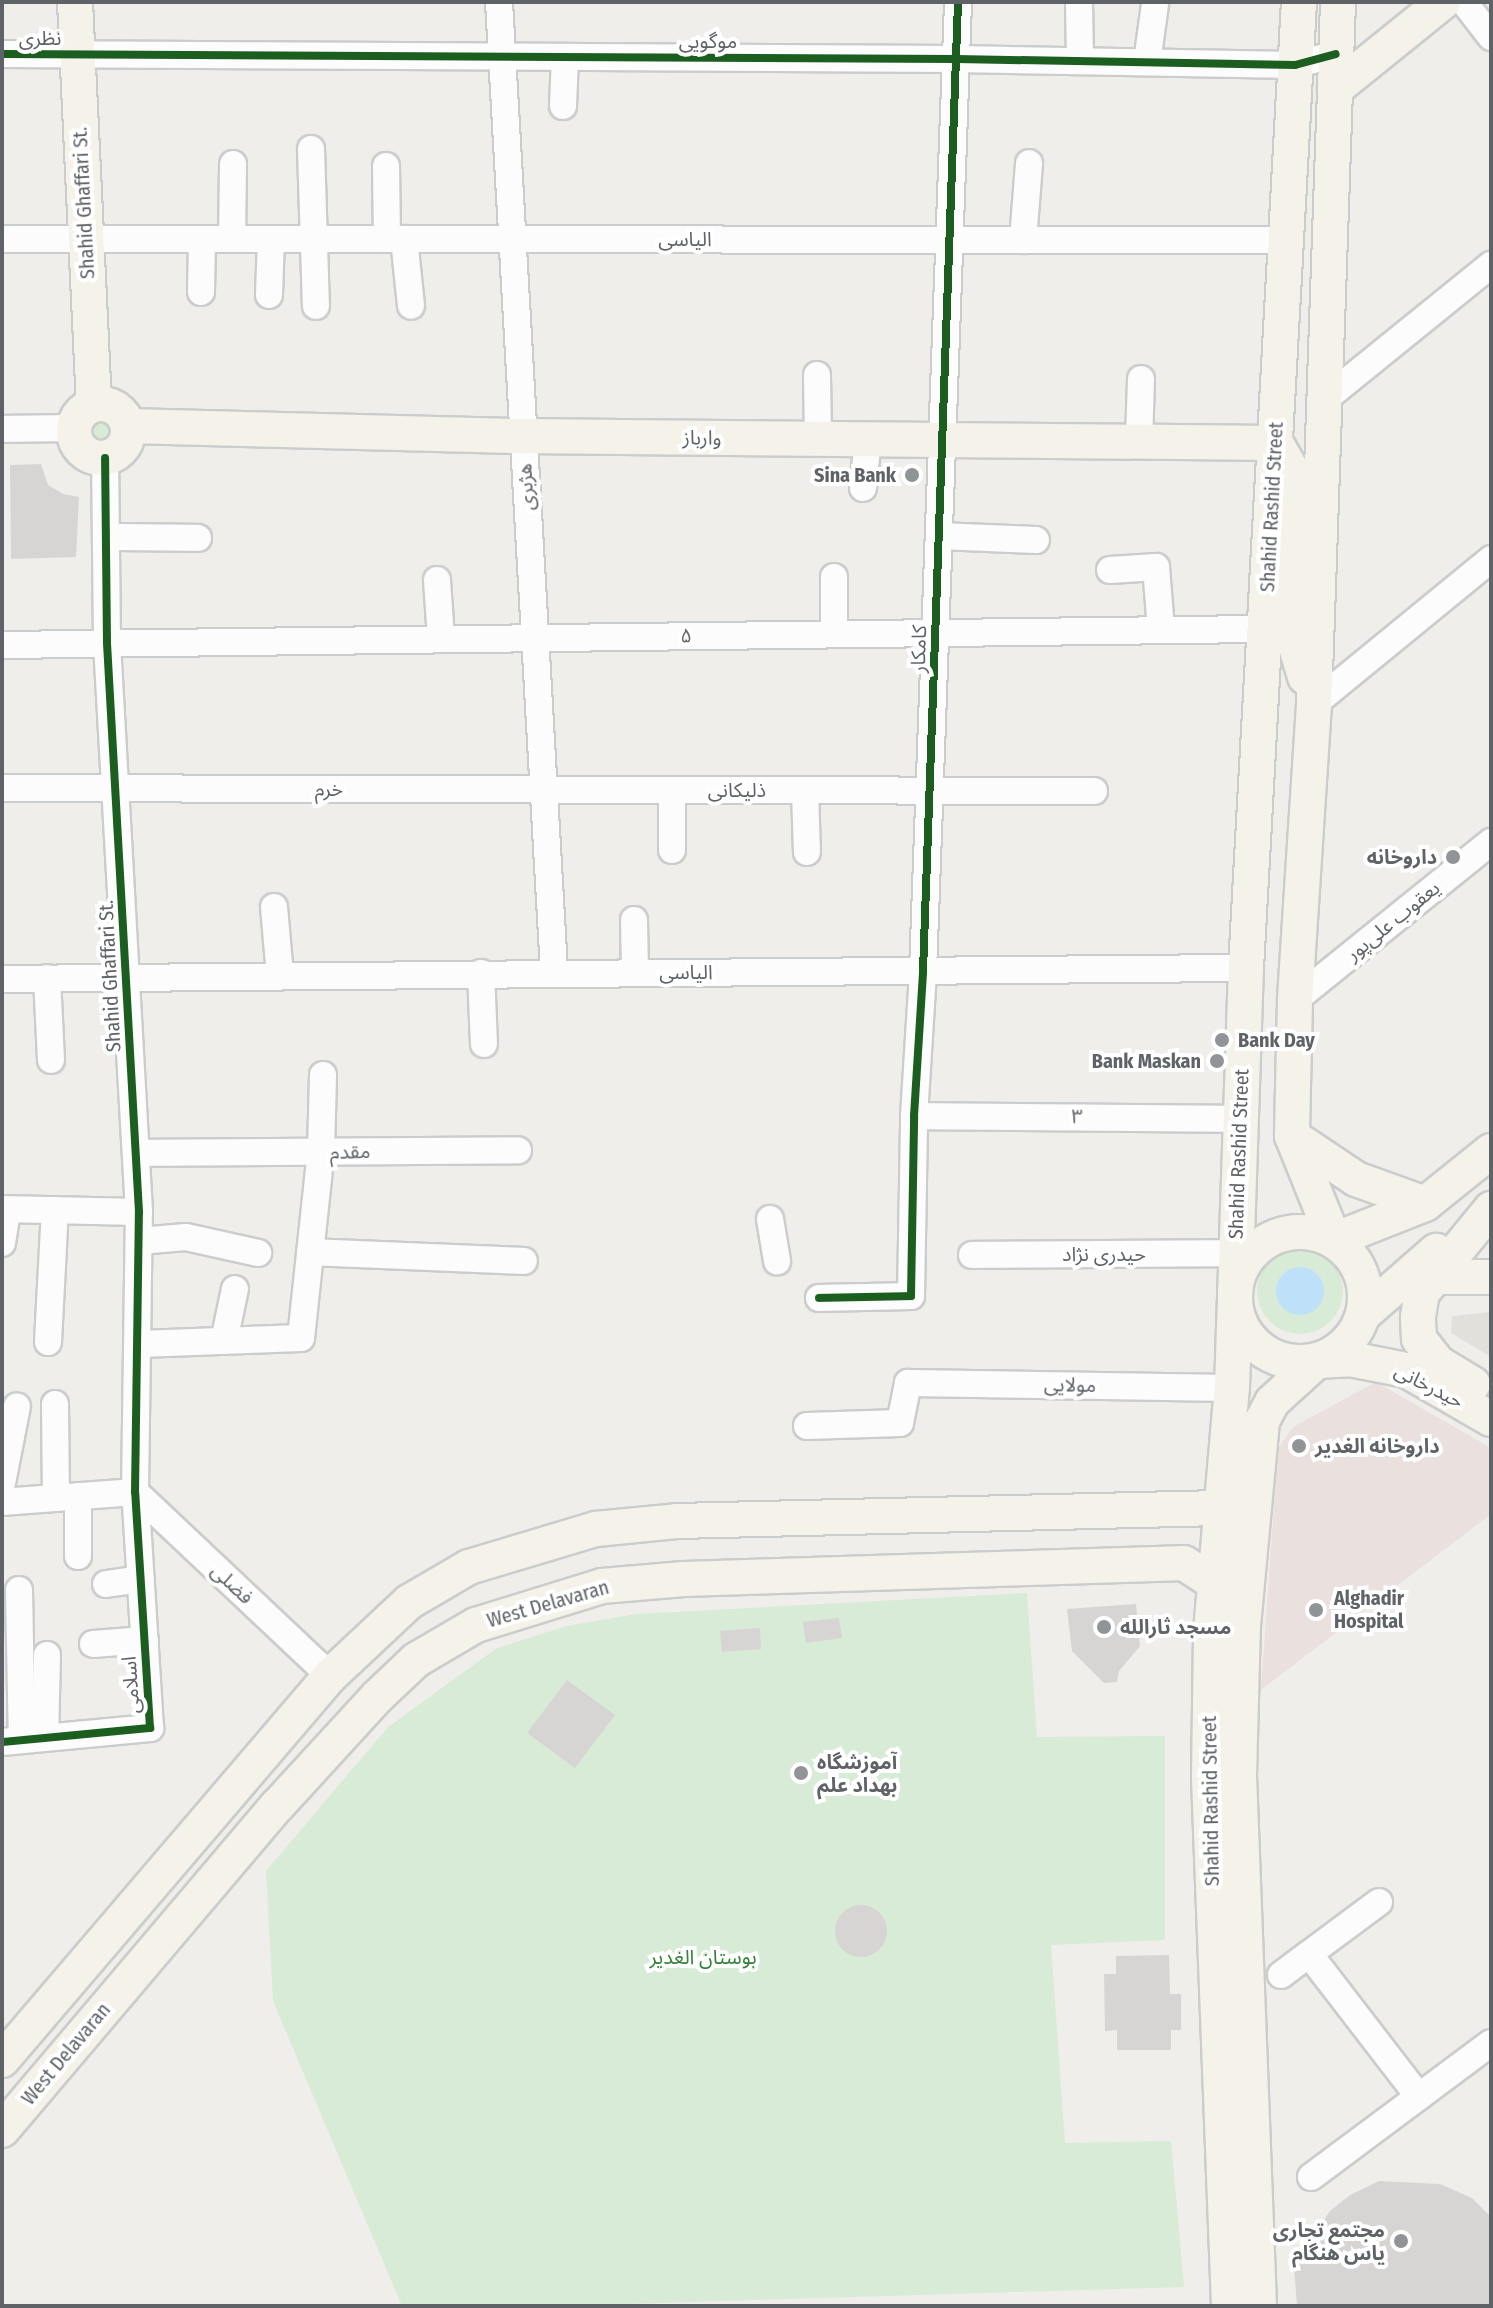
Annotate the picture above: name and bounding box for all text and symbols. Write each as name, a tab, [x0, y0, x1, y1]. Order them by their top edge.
street label: نظری	[19, 26, 61, 50]
street label: موگویی	[679, 29, 737, 53]
street label: Shahid Ghaffari St.	[68, 126, 100, 280]
street label: الیاسی	[658, 227, 712, 251]
street label: Shahid Rashid Street	[1256, 421, 1288, 593]
street label: وارباز	[682, 426, 722, 450]
street label: هژبری	[513, 463, 539, 511]
place label: Sina Bank	[814, 463, 896, 487]
marker: Sina Bank	[903, 466, 921, 484]
street label: ۵	[680, 624, 692, 648]
street label: کامکار	[906, 625, 932, 673]
street label: خرم	[315, 777, 343, 801]
street label: ذلیکانی	[708, 778, 766, 802]
place label: داروخانه	[1367, 845, 1437, 869]
marker: داروخانه	[1444, 848, 1462, 866]
street label: یعقوب علی‌پور	[1341, 876, 1445, 966]
street label: Shahid Ghaffari St.	[94, 899, 126, 1053]
street label: الیاسی	[659, 960, 713, 984]
place label: Bank Day	[1238, 1028, 1315, 1052]
marker: Bank Day	[1213, 1031, 1231, 1049]
place label: Bank Maskan	[1092, 1049, 1201, 1073]
marker: Bank Maskan	[1208, 1052, 1226, 1070]
street label: Shahid Rashid Street	[1224, 1068, 1254, 1240]
street label: ۳	[1071, 1105, 1083, 1129]
street label: مقدم	[329, 1139, 371, 1165]
street label: حیدری نژاد	[1062, 1242, 1146, 1266]
street label: حیدرخانی	[1391, 1358, 1467, 1414]
street label: مولایی	[1044, 1373, 1096, 1397]
place label: داروخانه الغدیر	[1315, 1434, 1440, 1458]
marker: داروخانه الغدیر	[1290, 1437, 1308, 1455]
street label: فضلی	[206, 1559, 258, 1609]
street label: West Delavaran	[484, 1575, 612, 1633]
place label: Alghadir Hospital	[1334, 1586, 1404, 1633]
marker: Alghadir Hospital	[1305, 1599, 1327, 1621]
place label: مسجد ثارالله	[1120, 1615, 1231, 1639]
marker: مسجد ثارالله	[1095, 1618, 1113, 1636]
street label: اسلامی	[117, 1655, 145, 1715]
street label: Shahid Rashid Street	[1198, 1716, 1224, 1886]
place label: آموزشگاه بهداد علم	[817, 1750, 897, 1797]
marker: آموزشگاه بهداد علم	[792, 1764, 810, 1782]
park label: بوستان الغدیر	[649, 1945, 757, 1969]
street label: West Delavaran	[16, 1998, 116, 2110]
place label: مجتمع تجاری یاس هنگام	[1273, 2218, 1385, 2265]
marker: مجتمع تجاری یاس هنگام	[1392, 2232, 1410, 2250]

